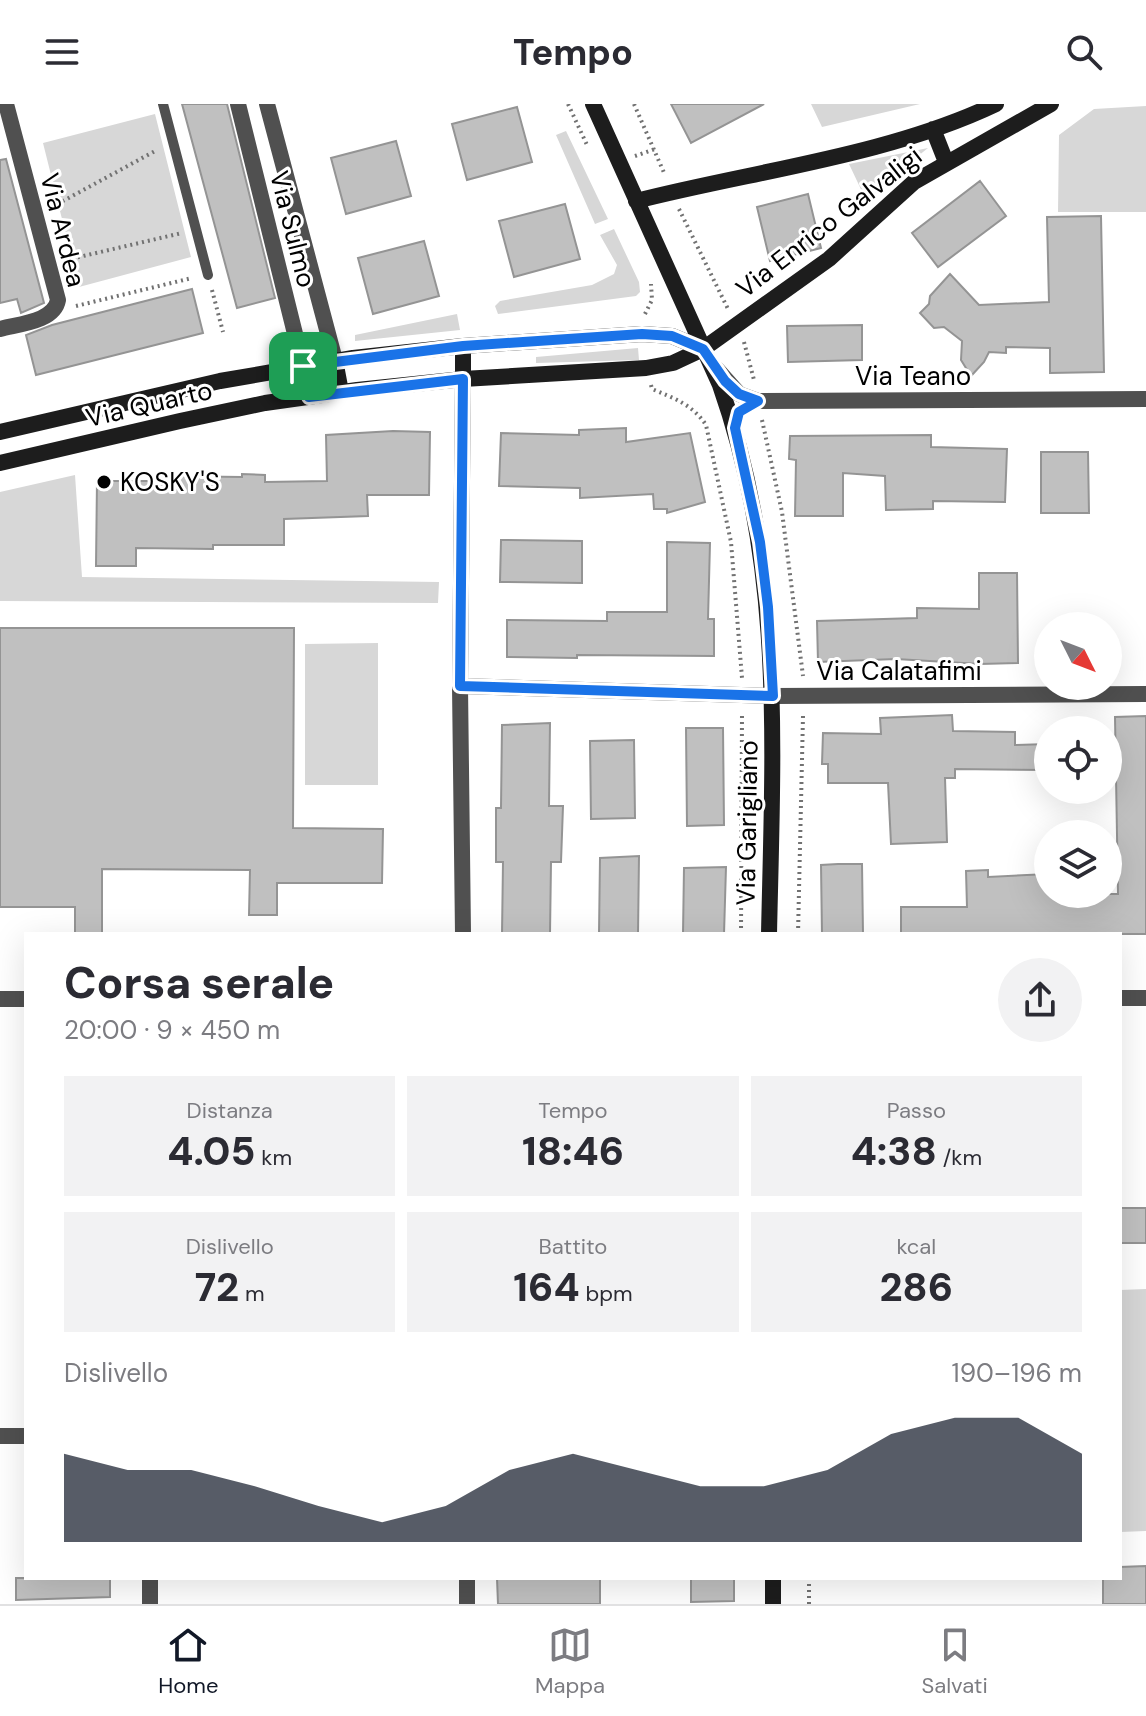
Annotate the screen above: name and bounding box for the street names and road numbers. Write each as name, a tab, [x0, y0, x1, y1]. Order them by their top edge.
street label: Via Enrico Galvaligi	[729, 139, 929, 305]
street label: Via Sulmo	[262, 167, 324, 291]
street label: Via Ardea	[32, 169, 94, 291]
street label: Via Teano	[855, 359, 971, 393]
street label: Via Quarto	[82, 373, 216, 435]
street label: Via Calatafimi	[816, 654, 982, 688]
street label: Via Garigliano	[729, 740, 765, 906]

